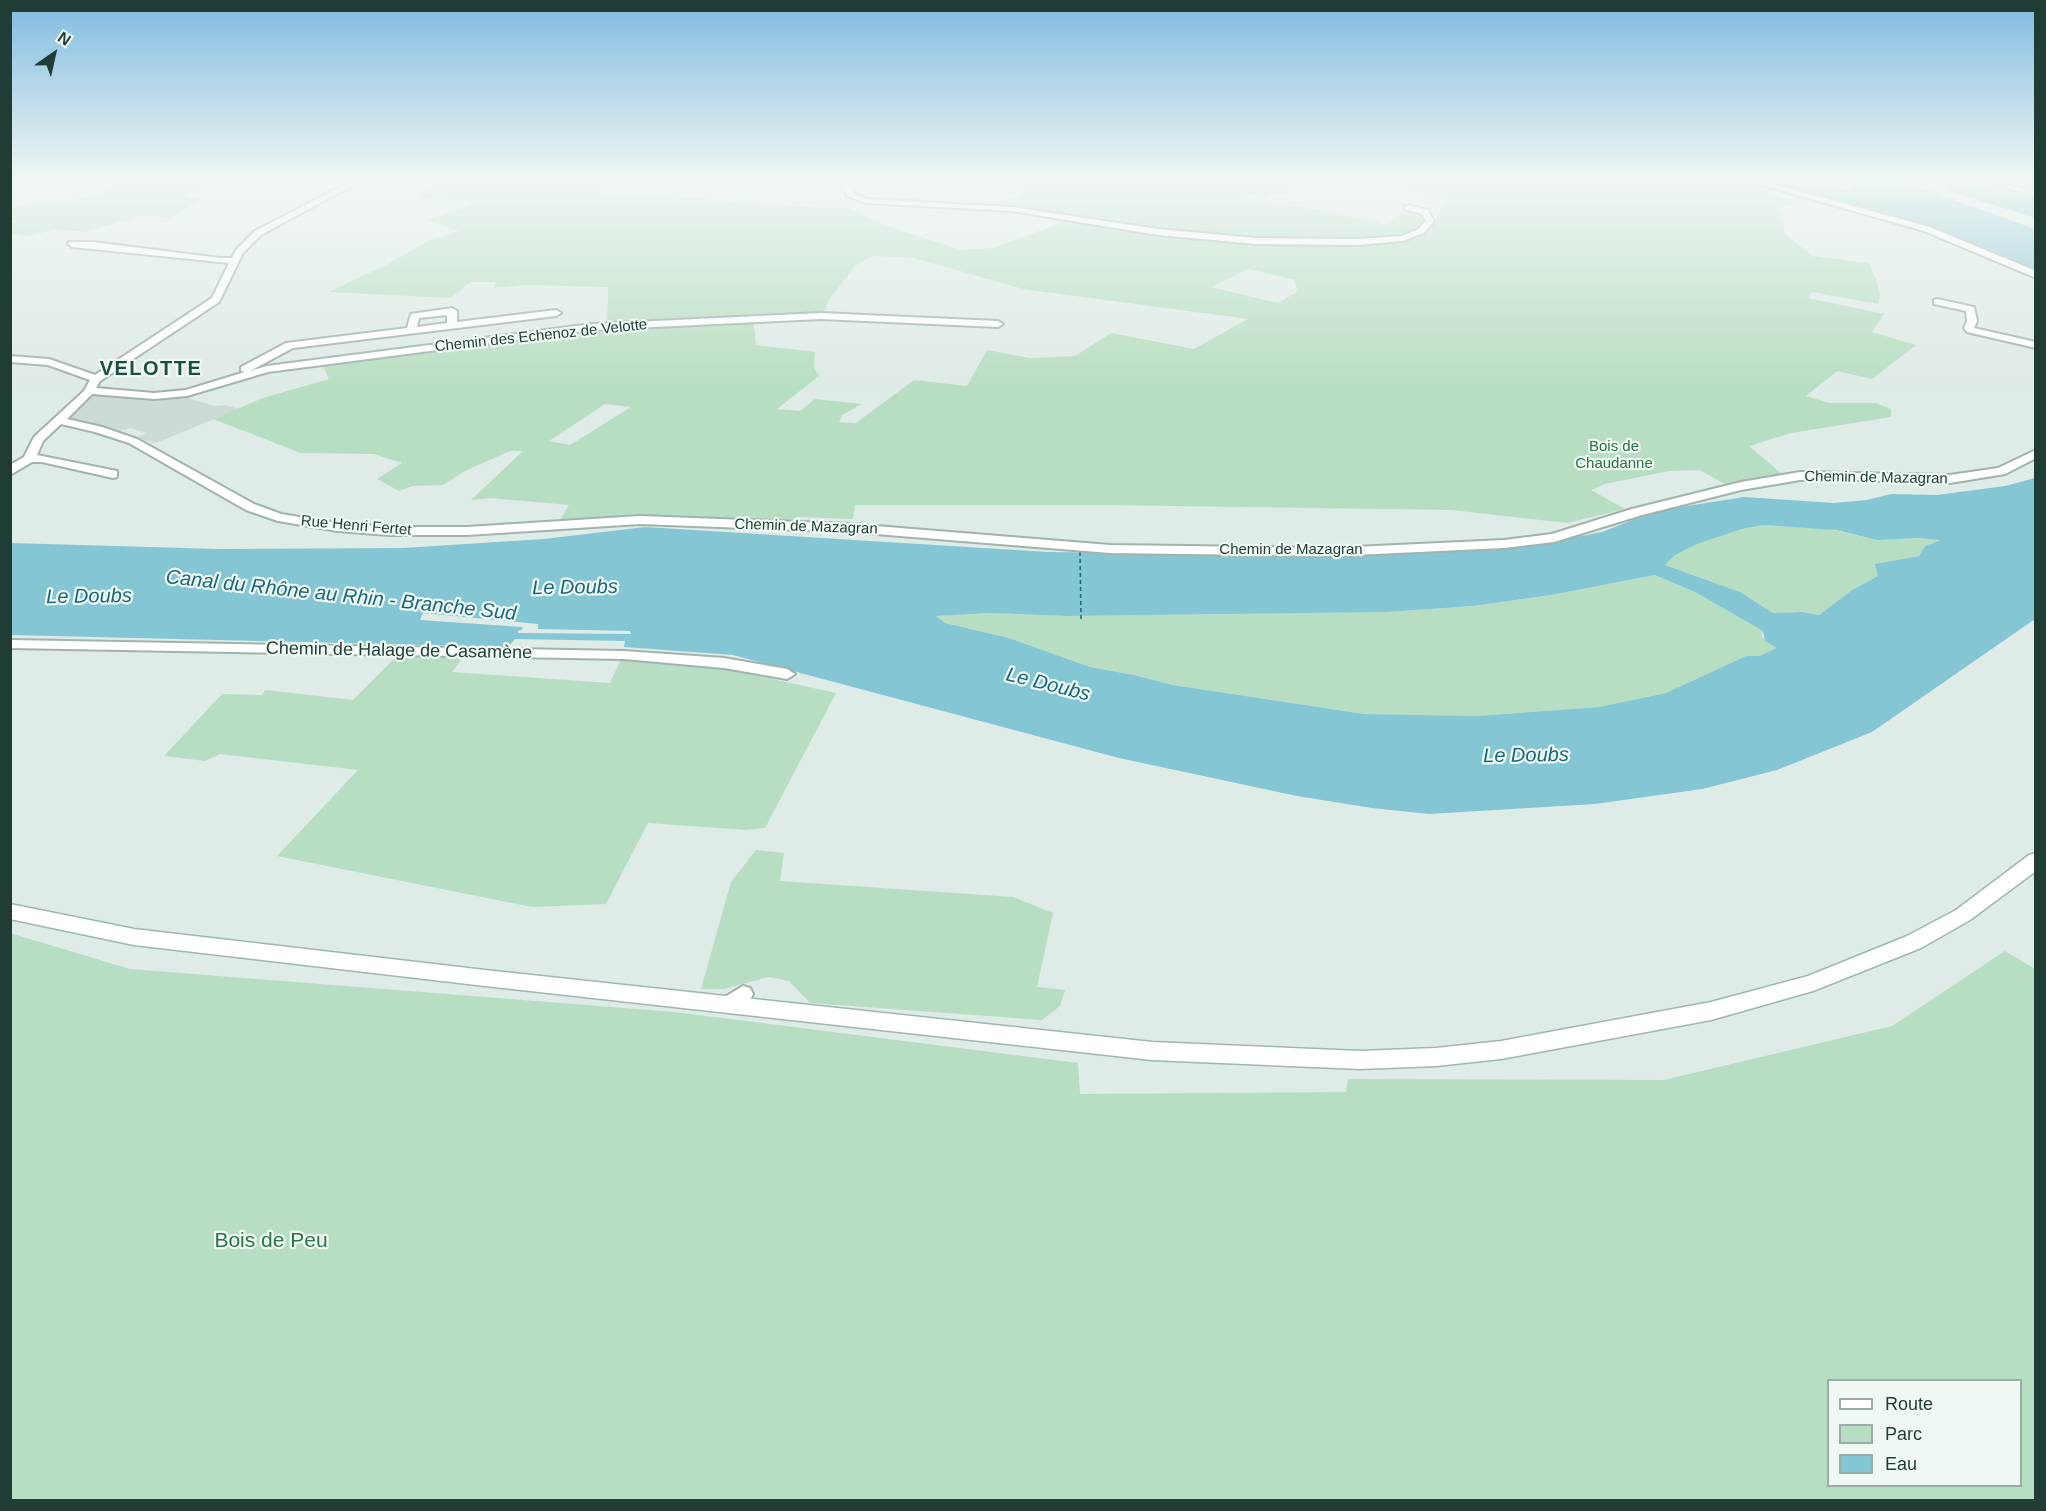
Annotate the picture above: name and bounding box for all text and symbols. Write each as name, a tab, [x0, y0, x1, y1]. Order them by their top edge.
north arrow	[24, 24, 84, 84]
text: N	[55, 28, 74, 49]
street label: Chemin des Echenoz de Velotte	[434, 316, 648, 356]
district label: VELOTTE	[100, 357, 202, 381]
park label: Bois de Chaudanne	[1575, 438, 1653, 473]
street label: Chemin de Mazagran	[1804, 468, 1948, 488]
street label: Rue Henri Fertet	[300, 512, 412, 540]
street label: Chemin de Mazagran	[734, 516, 878, 538]
street label: Chemin de Mazagran	[1219, 541, 1363, 559]
water label: Canal du Rhône au Rhin - Branche Sud	[164, 566, 518, 626]
water label: Le Doubs	[532, 575, 618, 601]
water label: Le Doubs	[46, 584, 132, 610]
street label: Chemin de Halage de Casamène	[266, 638, 532, 664]
water label: Le Doubs	[1004, 663, 1092, 707]
water label: Le Doubs	[1483, 743, 1569, 769]
park label: Bois de Peu	[214, 1228, 328, 1254]
legend	[1827, 1379, 2022, 1487]
text: Route	[1885, 1394, 1933, 1414]
text: Parc	[1885, 1424, 1922, 1444]
text: Eau	[1885, 1454, 1917, 1474]

